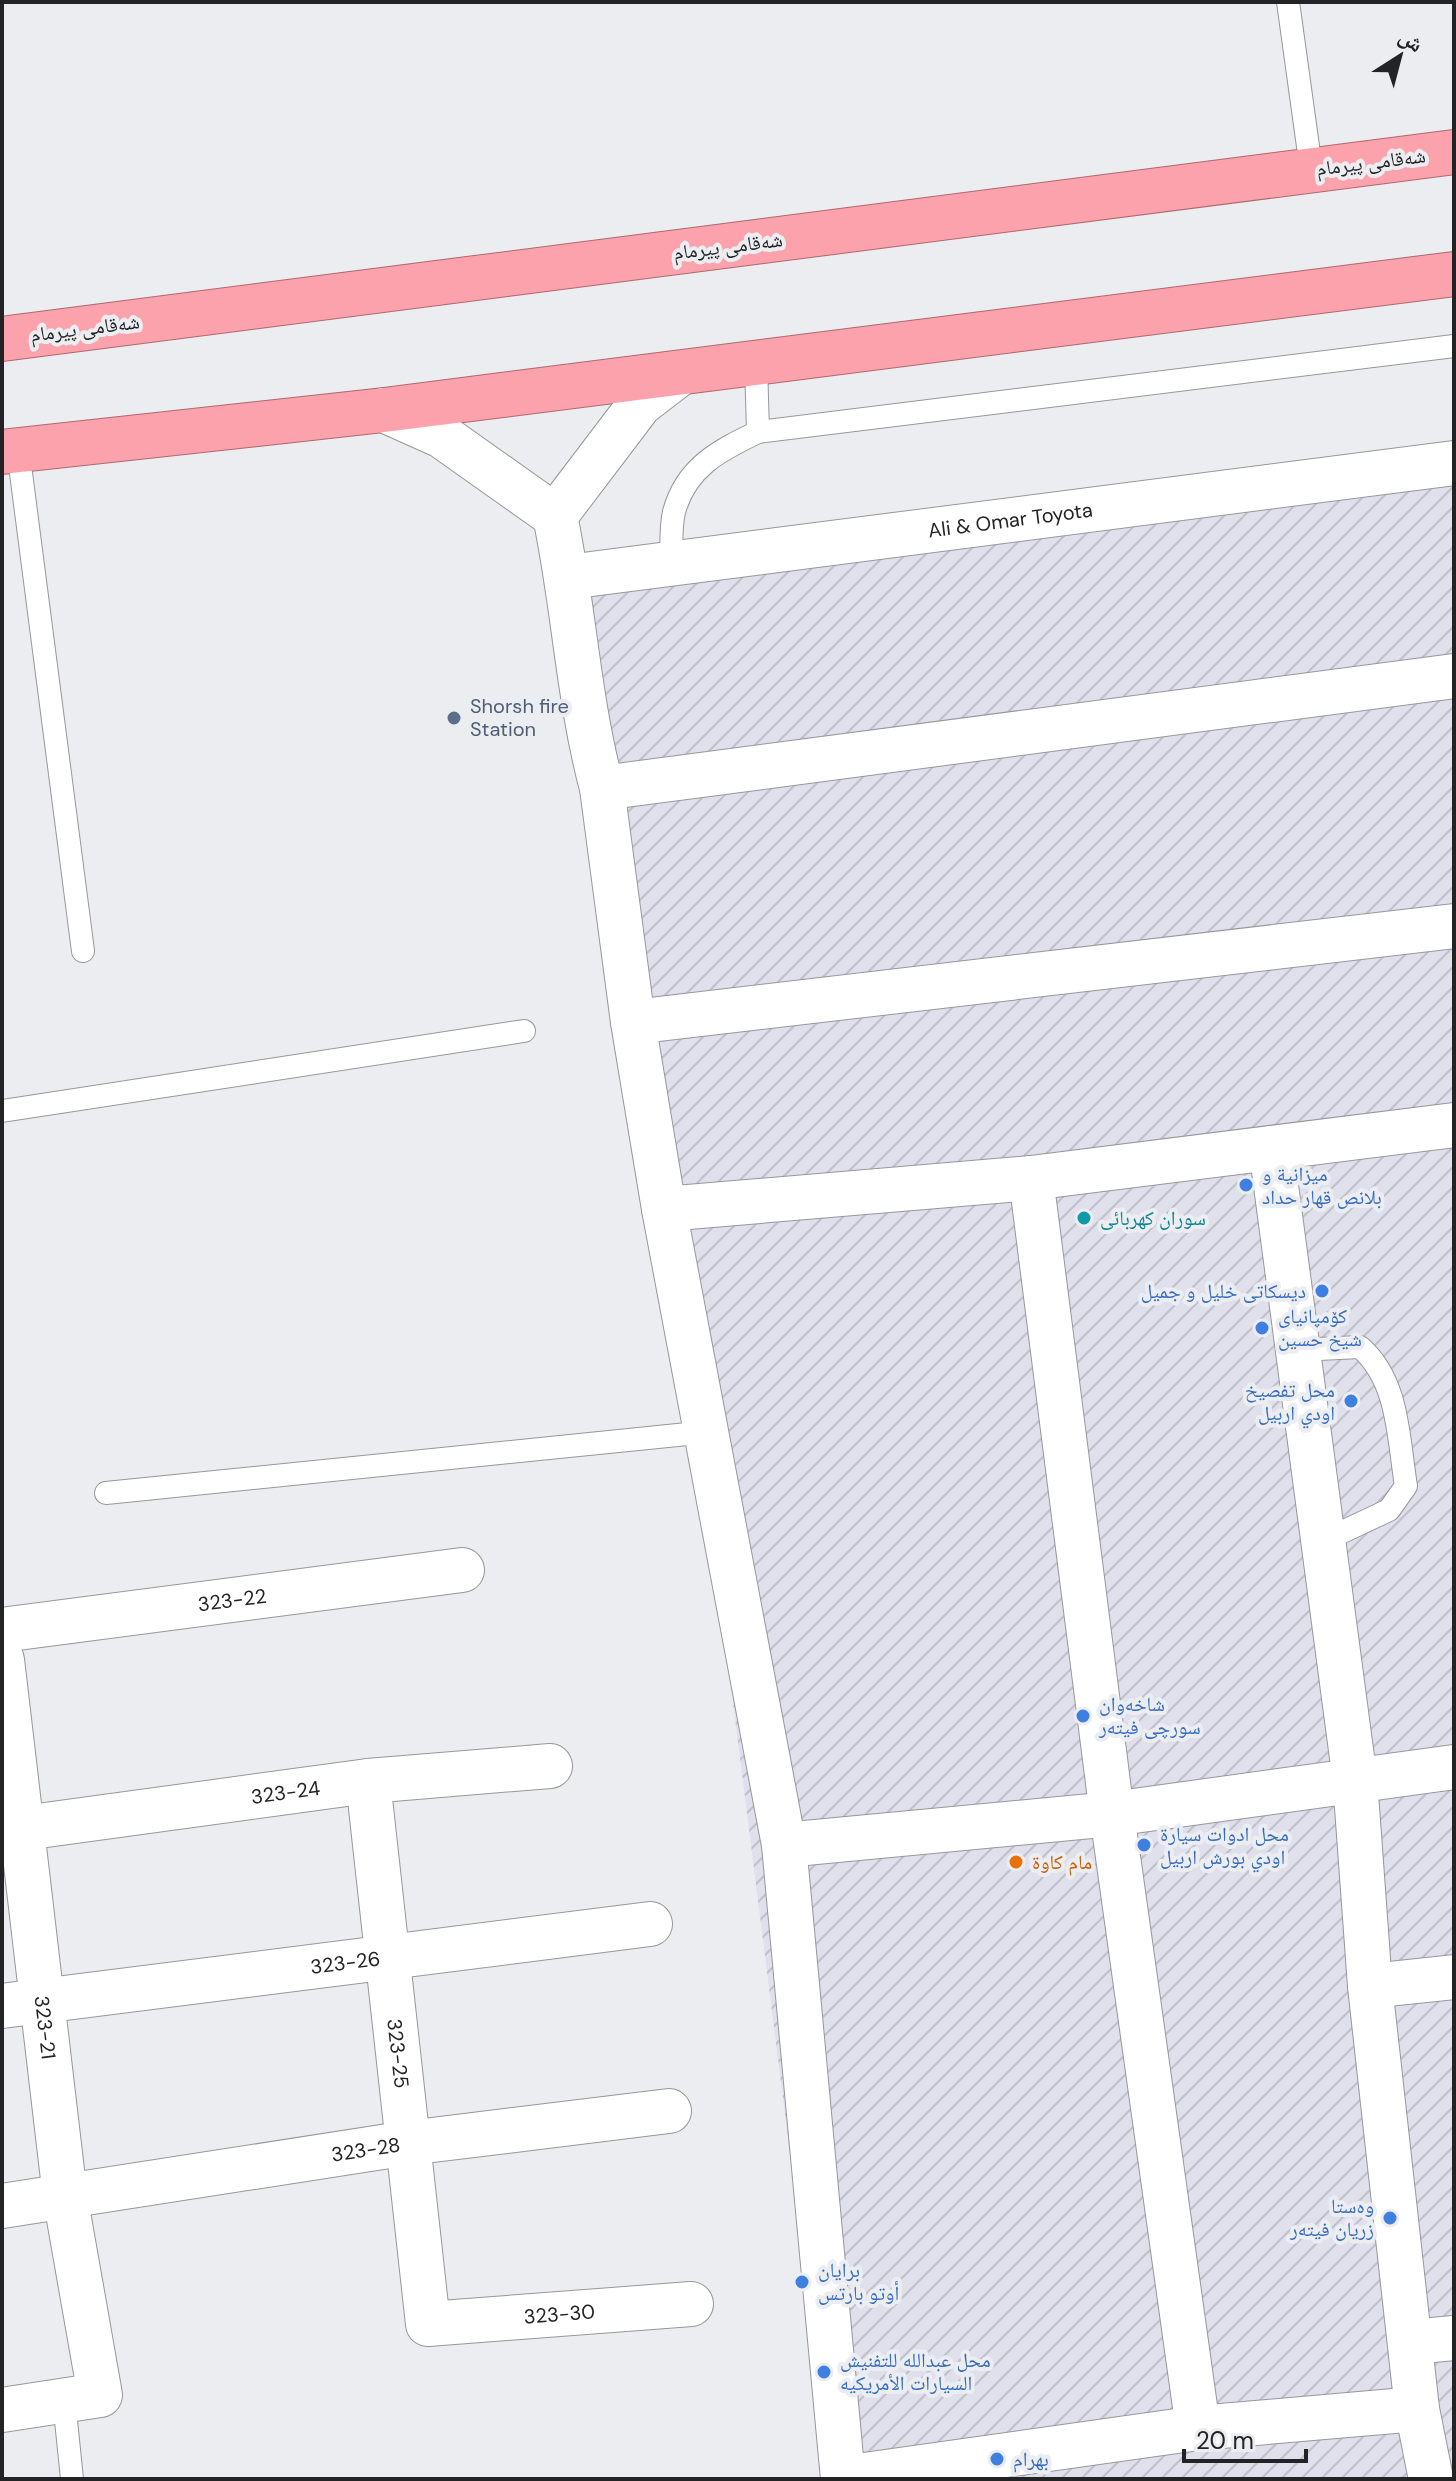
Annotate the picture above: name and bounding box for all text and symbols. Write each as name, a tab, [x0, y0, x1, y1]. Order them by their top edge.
north arrow	[1360, 16, 1440, 96]
text: ش	[1393, 22, 1429, 59]
street label: شەقامی پیرمام	[1315, 142, 1427, 183]
street label: شەقامی پیرمام	[672, 226, 784, 267]
street label: شەقامی پیرمام	[29, 308, 141, 349]
street label: Ali & Omar Toyota	[927, 497, 1094, 544]
place label: Shorsh fire Station	[470, 693, 569, 742]
marker: Shorsh fire Station	[445, 709, 463, 727]
place label: ميزانية و بلانص قهار حداد	[1262, 1161, 1382, 1210]
marker: ميزانية و بلانص قهار حداد	[1237, 1176, 1255, 1194]
place label: سوران کهربائی	[1100, 1205, 1206, 1231]
marker: سوران کهربائی	[1075, 1209, 1093, 1227]
place label: دیسکاتی خلیل و جمیل	[1141, 1278, 1306, 1304]
marker: دیسکاتی خلیل و جمیل	[1313, 1282, 1331, 1300]
place label: کۆمپانیای شیخ حسین	[1278, 1303, 1362, 1352]
marker: کۆمپانیای شیخ حسین	[1253, 1319, 1271, 1337]
place label: محل تفصيخ اودي اربيل	[1245, 1377, 1335, 1429]
marker: محل تفصيخ اودي اربيل	[1342, 1392, 1360, 1410]
street label: 323-22	[196, 1583, 268, 1617]
place label: شاخەوان سورچی فیتەر	[1098, 1691, 1201, 1740]
marker: شاخەوان سورچی فیتەر	[1074, 1707, 1092, 1725]
street label: 323-24	[249, 1775, 321, 1810]
place label: محل ادوات سيارة اودي بورش اربيل	[1160, 1821, 1289, 1873]
marker: محل ادوات سيارة اودي بورش اربيل	[1135, 1836, 1153, 1854]
place label: مام كاوة	[1032, 1849, 1092, 1876]
marker: مام كاوة	[1007, 1853, 1025, 1871]
street label: 323-26	[309, 1945, 382, 1980]
street label: 323-21	[29, 1994, 62, 2061]
street label: 323-25	[381, 2017, 415, 2089]
street label: 323-28	[329, 2131, 402, 2168]
place label: وەستا زریان فیتەر	[1289, 2193, 1374, 2242]
marker: وەستا زریان فیتەر	[1381, 2209, 1399, 2227]
place label: برايان أوتو بارتس	[818, 2257, 899, 2306]
marker: برايان أوتو بارتس	[793, 2273, 811, 2291]
street label: 323-30	[523, 2298, 596, 2330]
place label: محل عبدالله للتفنيش السيارات الأمريكيه	[840, 2347, 991, 2396]
marker: محل عبدالله للتفنيش السيارات الأمريكيه	[815, 2363, 833, 2381]
scale bar	[1184, 2413, 1306, 2463]
text: 20 m	[1196, 2425, 1254, 2456]
place label: بهرام	[1013, 2446, 1049, 2473]
marker: بهرام	[988, 2450, 1006, 2468]

